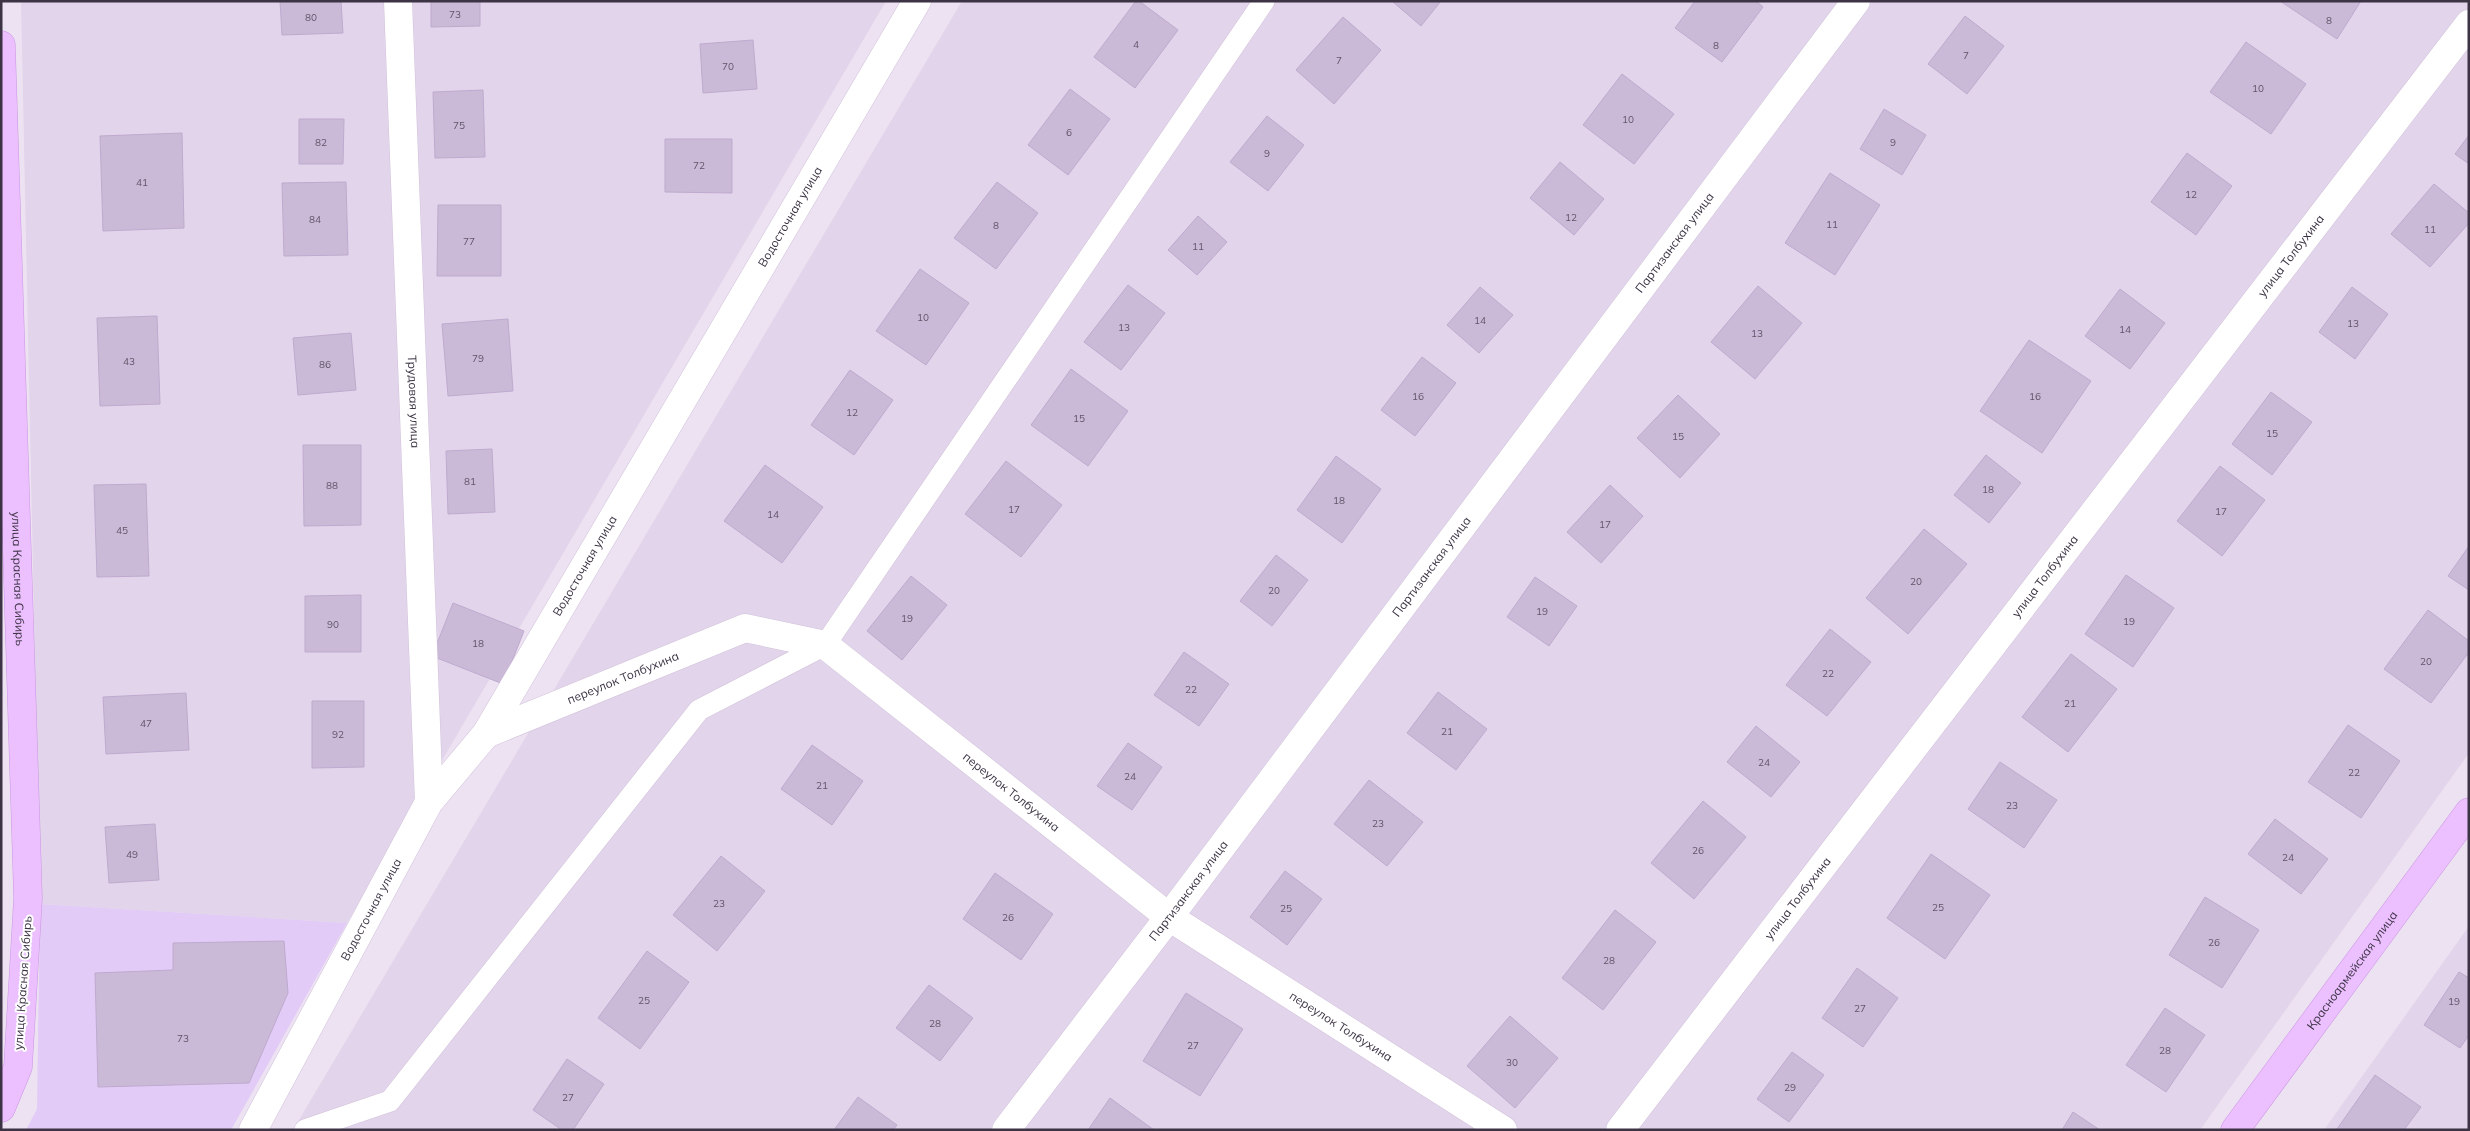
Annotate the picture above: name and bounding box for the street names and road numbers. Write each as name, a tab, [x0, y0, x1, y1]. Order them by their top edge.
street label: Водосточная улица	[754, 164, 825, 269]
street label: Партизанская улица	[1632, 189, 1717, 296]
street label: улица Толбухина	[2254, 211, 2327, 300]
street label: Трудовая улица	[405, 355, 423, 448]
street label: улица Красная Сибирь	[9, 511, 28, 647]
street label: Водосточная улица	[549, 513, 620, 619]
street label: Партизанская улица	[1389, 513, 1474, 620]
street label: улица Толбухина	[2008, 532, 2081, 620]
street label: переулок Толбухина	[565, 648, 681, 707]
street label: переулок Толбухина	[960, 749, 1063, 835]
street label: Партизанская улица	[1146, 837, 1231, 944]
street label: улица Толбухина	[1761, 854, 1834, 942]
street label: Водосточная улица	[337, 856, 404, 963]
street label: Красноармейская улица	[2303, 908, 2401, 1033]
street label: улица Красная Сибирь	[10, 915, 35, 1050]
street label: переулок Толбухина	[1287, 988, 1395, 1065]

